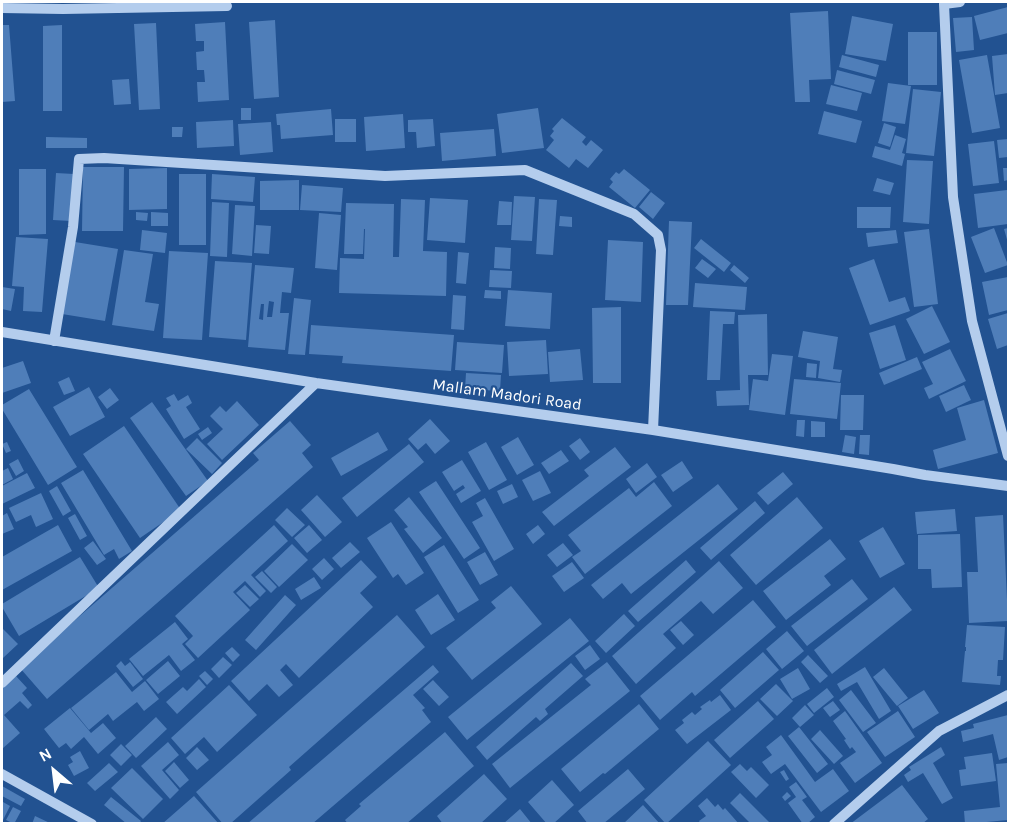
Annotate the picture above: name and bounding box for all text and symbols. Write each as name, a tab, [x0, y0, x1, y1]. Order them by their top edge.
street label: Mallam Madori Road	[431, 375, 583, 415]
north arrow	[24, 741, 84, 801]
text: N	[36, 744, 55, 766]

